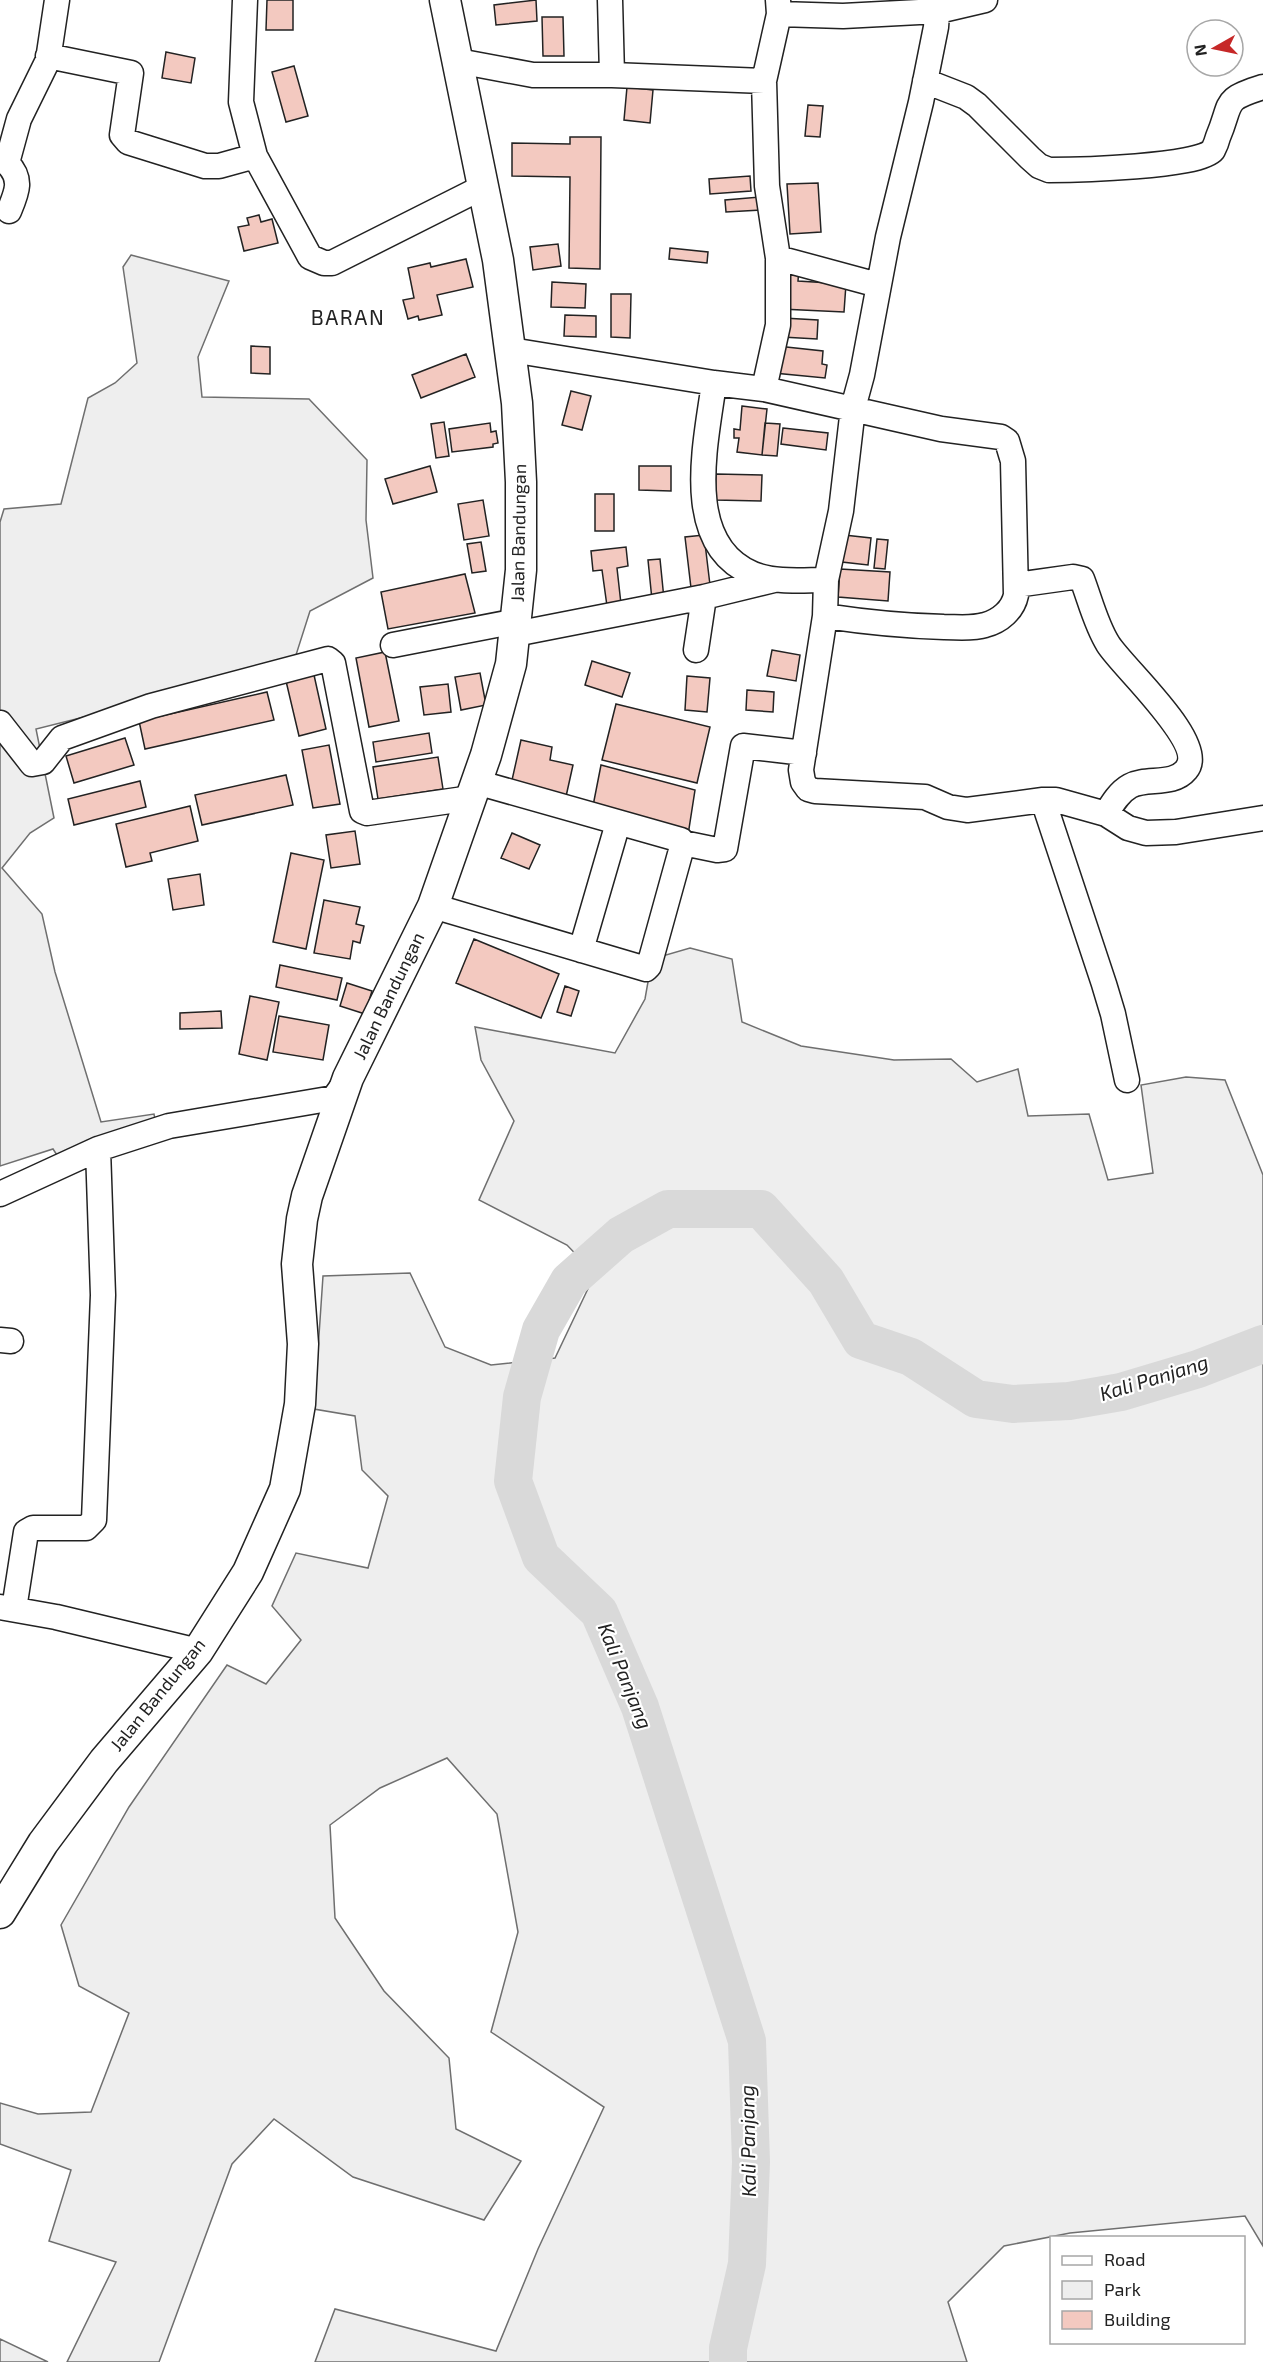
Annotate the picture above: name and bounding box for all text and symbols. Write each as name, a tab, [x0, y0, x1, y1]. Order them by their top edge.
north arrow	[1185, 18, 1245, 78]
text: N	[1189, 43, 1210, 58]
district label: BARAN	[311, 304, 385, 329]
street label: Jalan Bandungan	[506, 464, 530, 602]
street label: Jalan Bandungan	[348, 928, 428, 1063]
water label: Kali Panjang	[1096, 1349, 1211, 1405]
water label: Kali Panjang	[594, 1619, 658, 1732]
street label: Jalan Bandungan	[105, 1634, 209, 1755]
water label: Kali Panjang	[734, 2085, 760, 2197]
legend	[1050, 2236, 1245, 2344]
text: Road	[1104, 2248, 1145, 2270]
text: Park	[1104, 2278, 1141, 2300]
text: Building	[1104, 2308, 1171, 2330]

